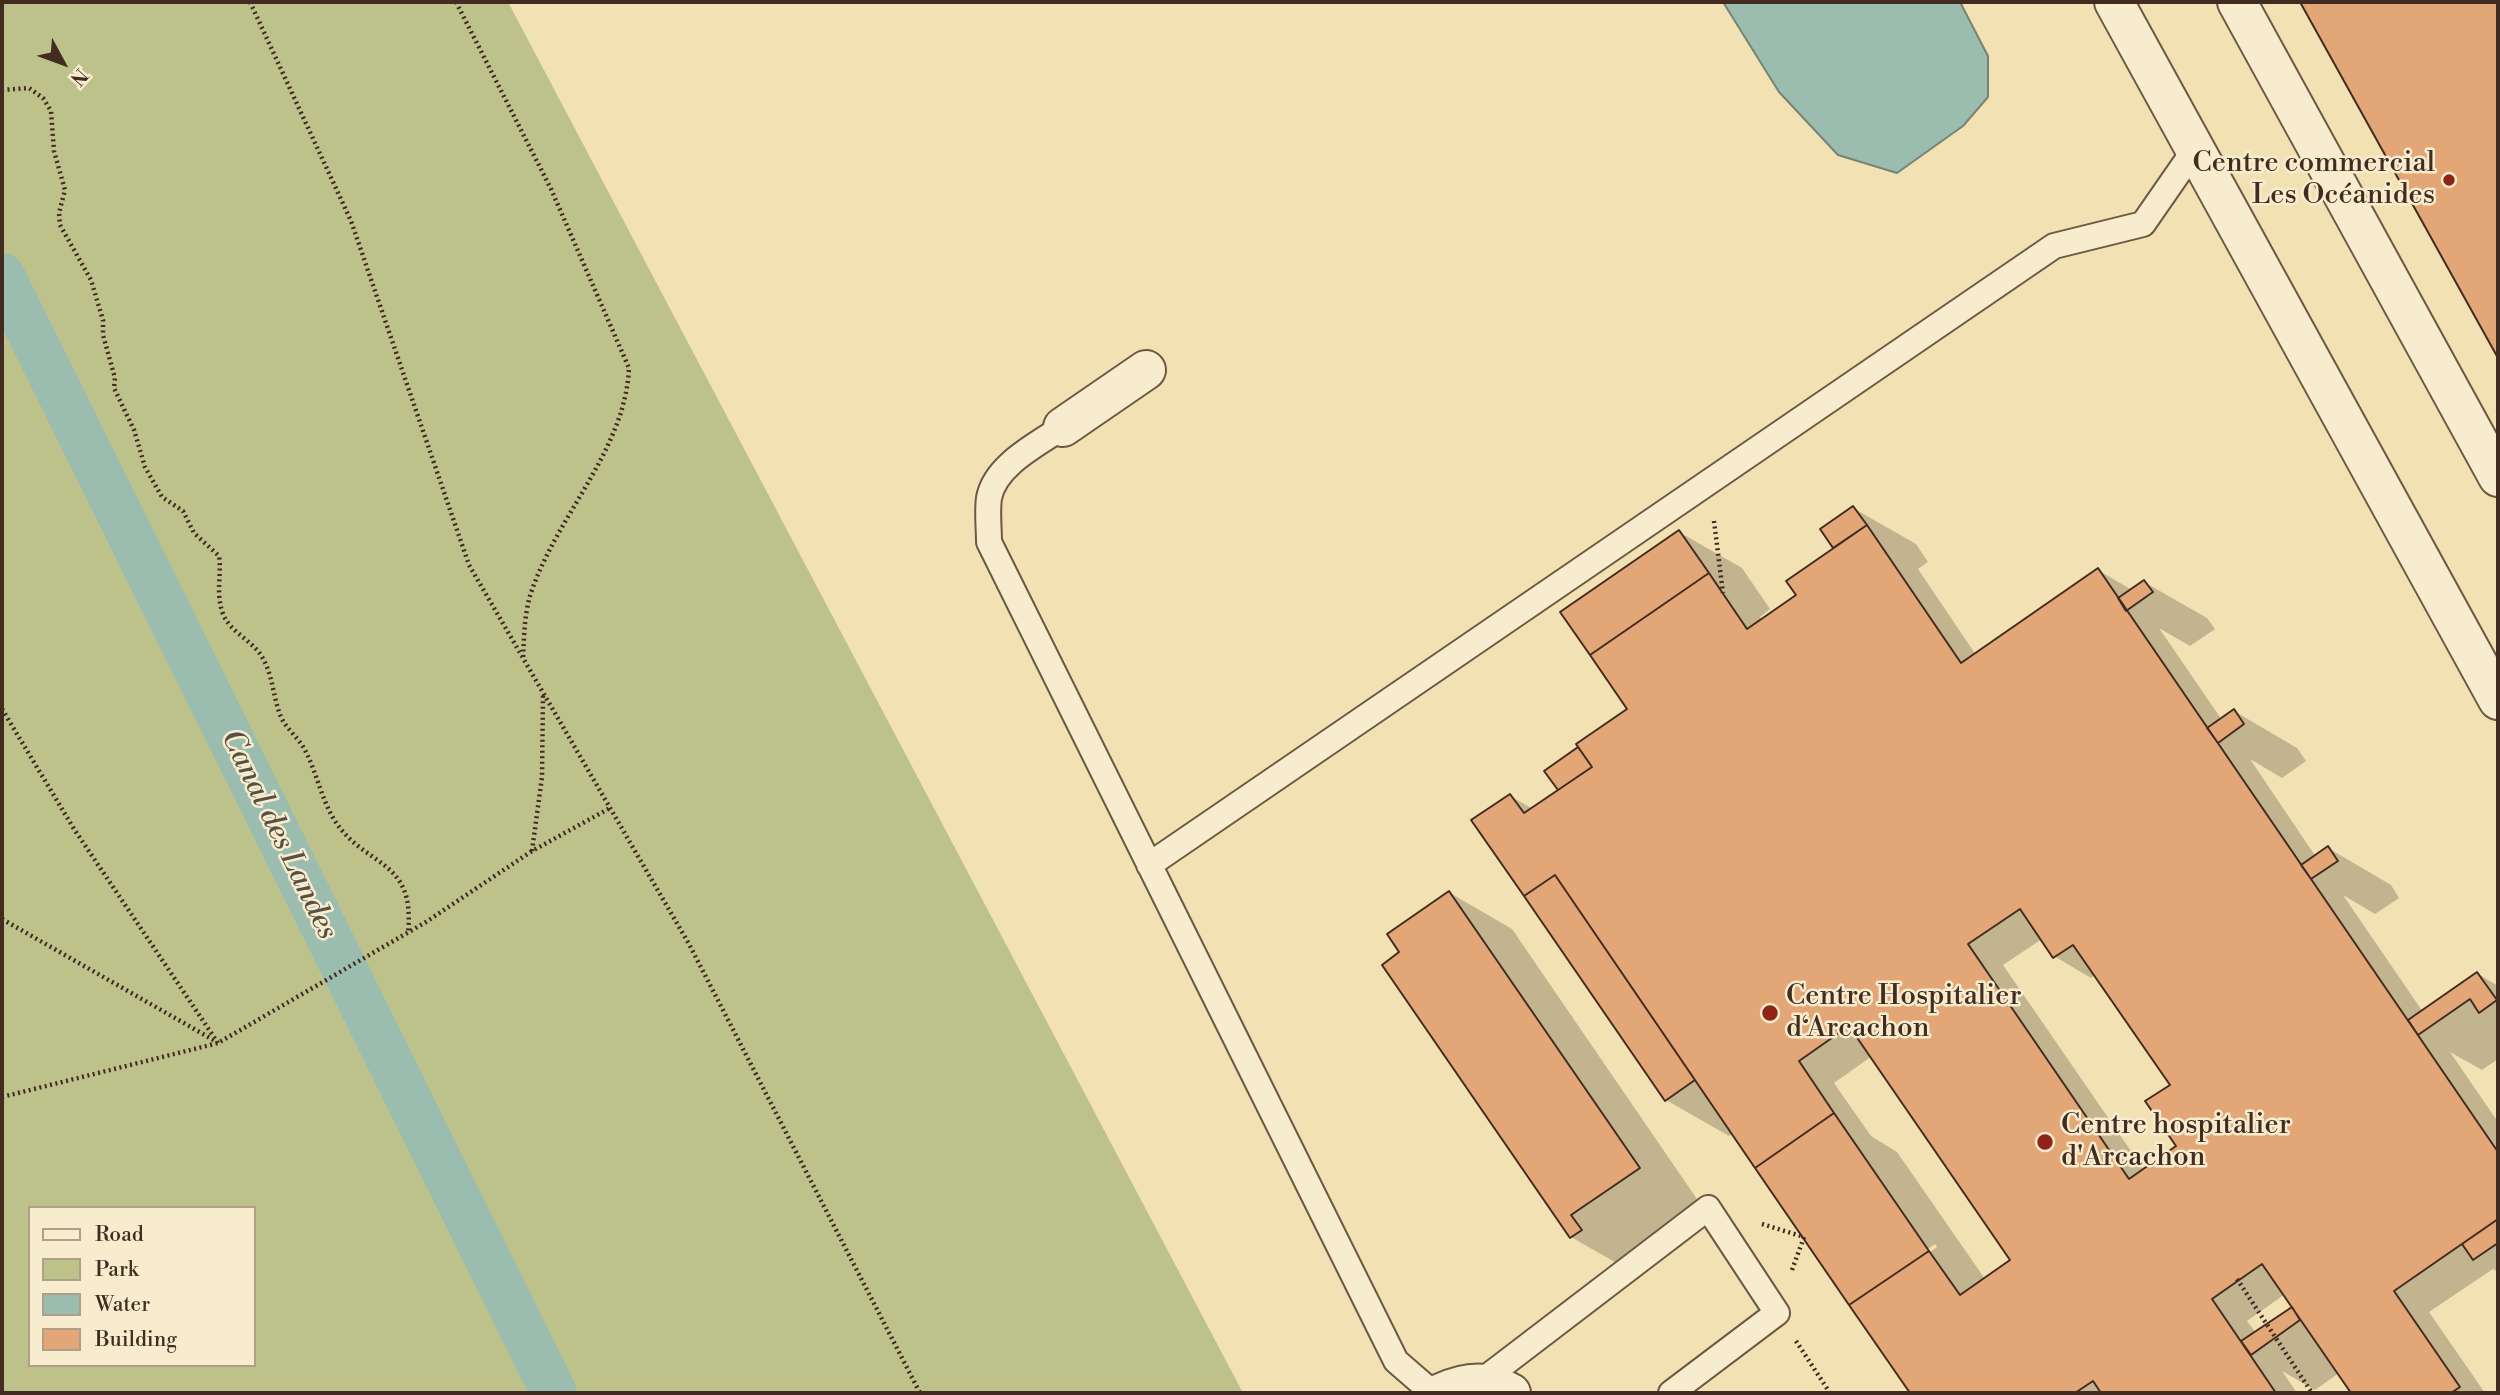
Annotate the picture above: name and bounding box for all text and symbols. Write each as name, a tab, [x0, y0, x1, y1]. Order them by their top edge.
north arrow	[28, 28, 98, 98]
text: N	[65, 63, 93, 90]
place label: Centre commercial Les Océanides	[2193, 147, 2435, 213]
marker: Centre commercial Les Océanides	[2441, 172, 2457, 188]
water label: Canal des Landes	[212, 724, 344, 946]
place label: Centre Hospitalier d‘Arcachon	[1786, 980, 2022, 1046]
marker: Centre Hospitalier d‘Arcachon	[1760, 1003, 1780, 1023]
place label: Centre hospitalier d'Arcachon	[2061, 1109, 2291, 1175]
marker: Centre hospitalier d'Arcachon	[2035, 1132, 2055, 1152]
legend	[28, 1206, 256, 1367]
text: Road	[95, 1222, 144, 1248]
text: Park	[95, 1257, 139, 1283]
text: Water	[95, 1292, 150, 1318]
text: Building	[95, 1327, 177, 1353]

